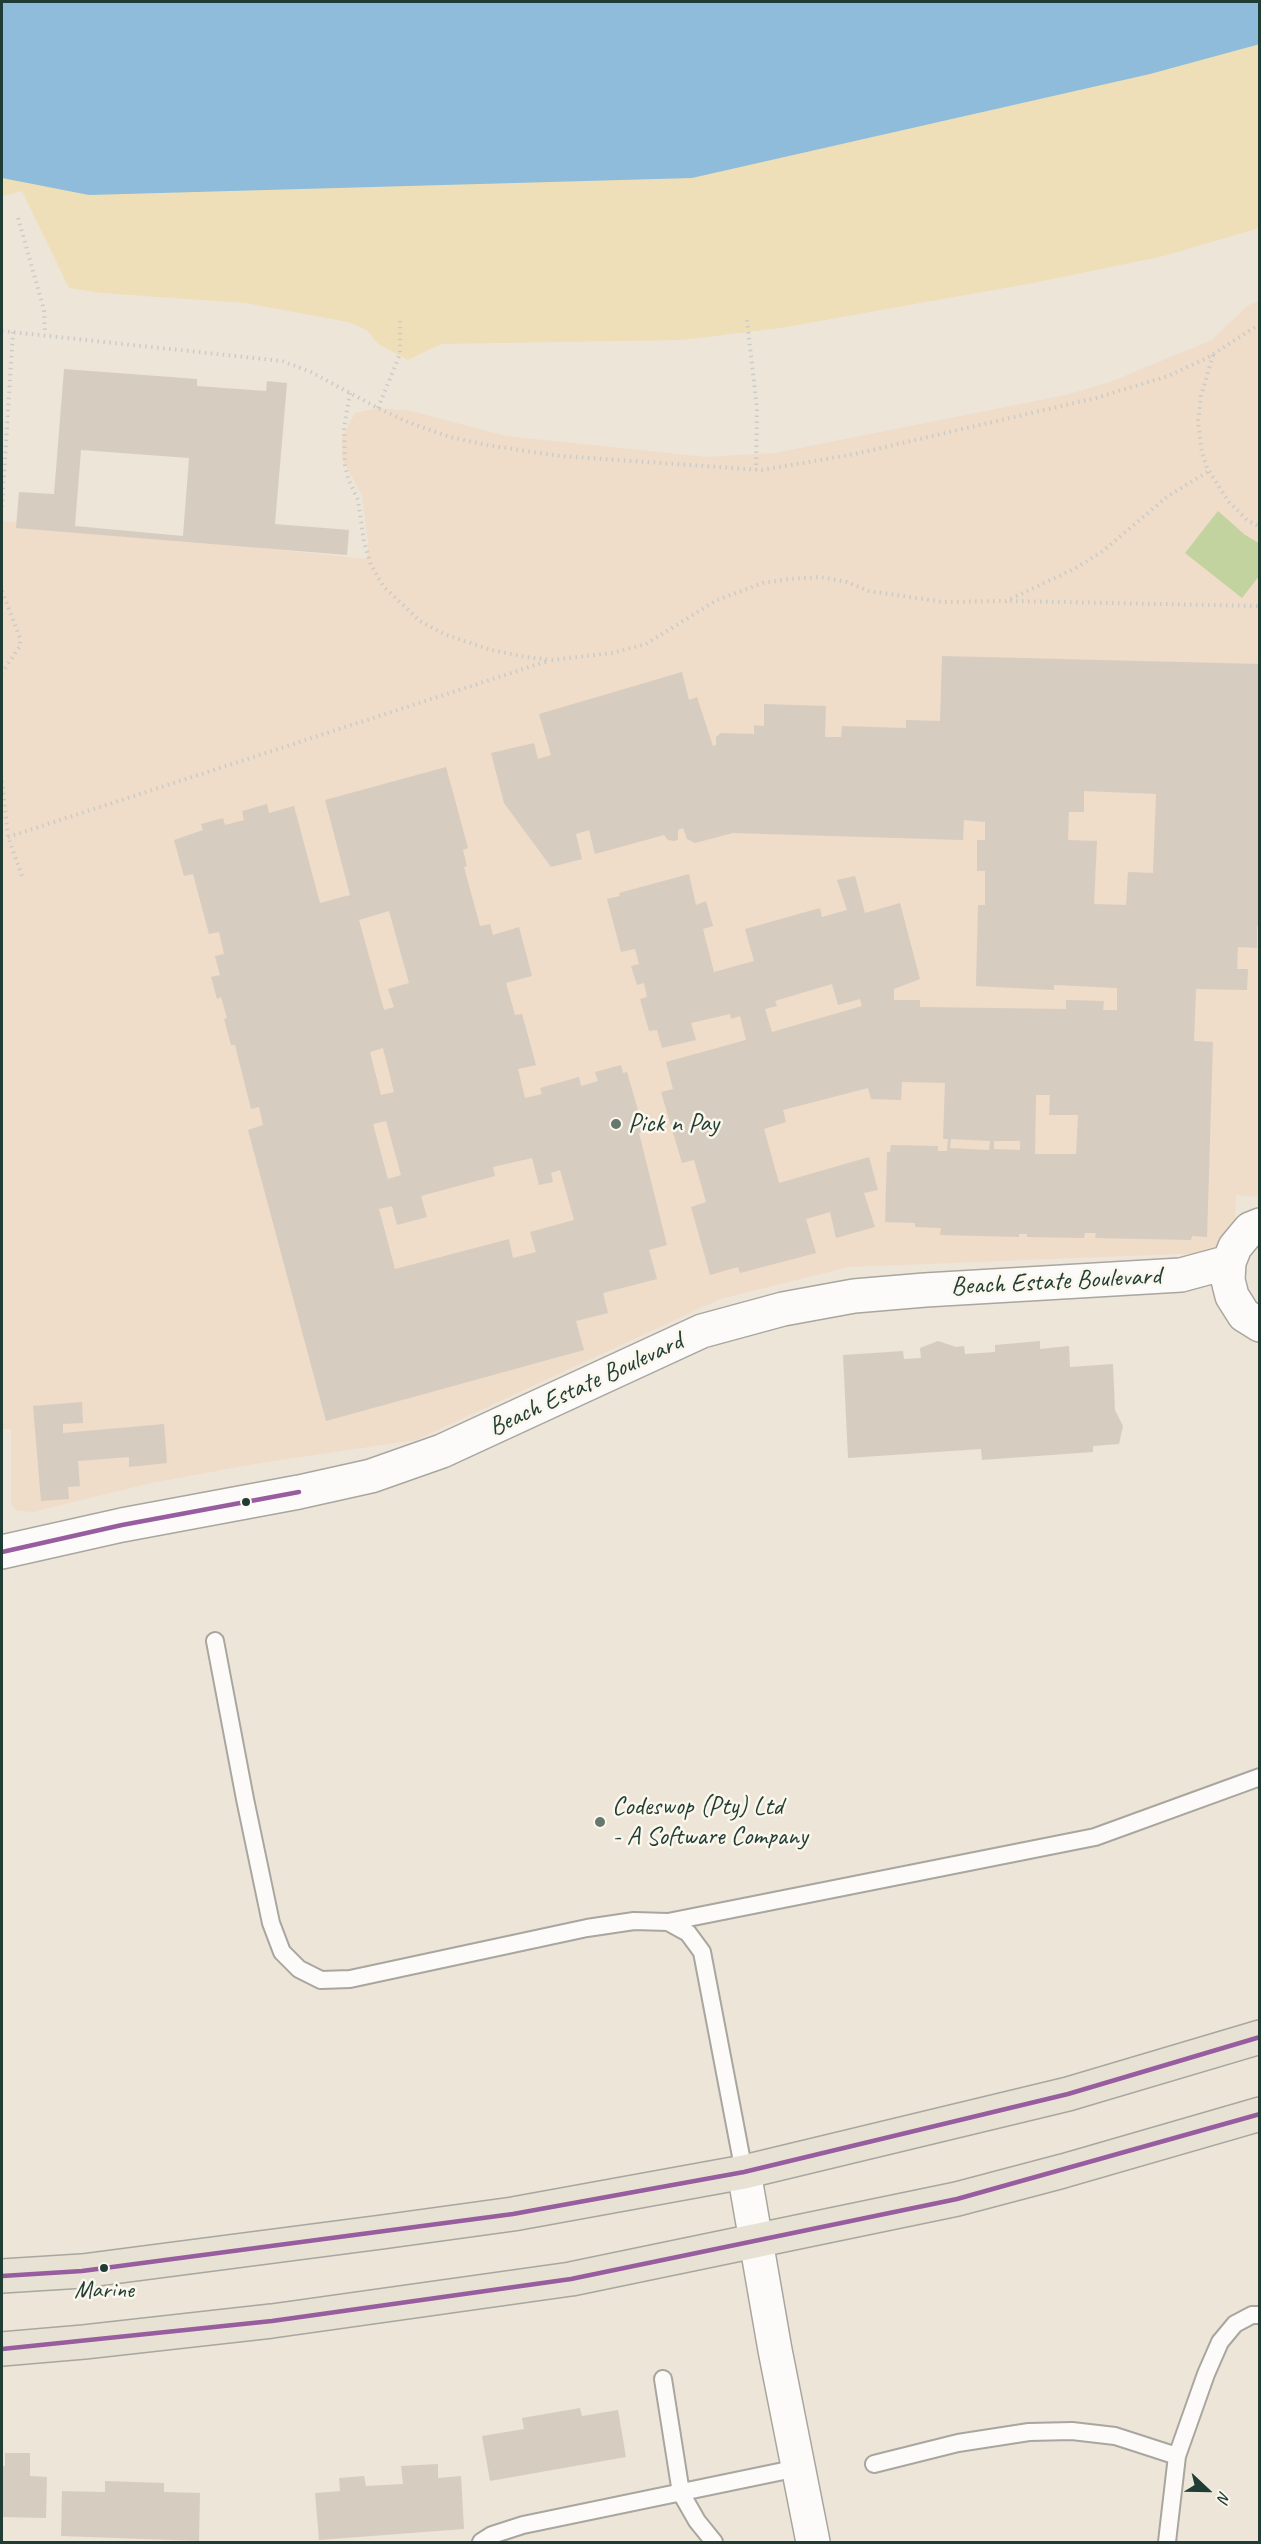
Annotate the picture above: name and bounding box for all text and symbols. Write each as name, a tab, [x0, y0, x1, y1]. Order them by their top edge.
place label: Pick n Pay	[628, 1108, 719, 1140]
marker: Pick n Pay	[609, 1117, 623, 1131]
street label: Beach Estate Boulevard	[950, 1261, 1162, 1303]
street label: Beach Estate Boulevard	[484, 1326, 688, 1444]
unlabelled marker	[240, 1496, 252, 1508]
place label: Codeswop (Pty) Ltd - A Software Company	[612, 1791, 808, 1852]
marker: Codeswop (Pty) Ltd - A Software Company	[593, 1815, 607, 1829]
marker: Marine	[98, 2262, 110, 2274]
place label: Marine	[74, 2277, 134, 2305]
north arrow	[1177, 2460, 1237, 2520]
text: N	[1213, 2488, 1235, 2505]

